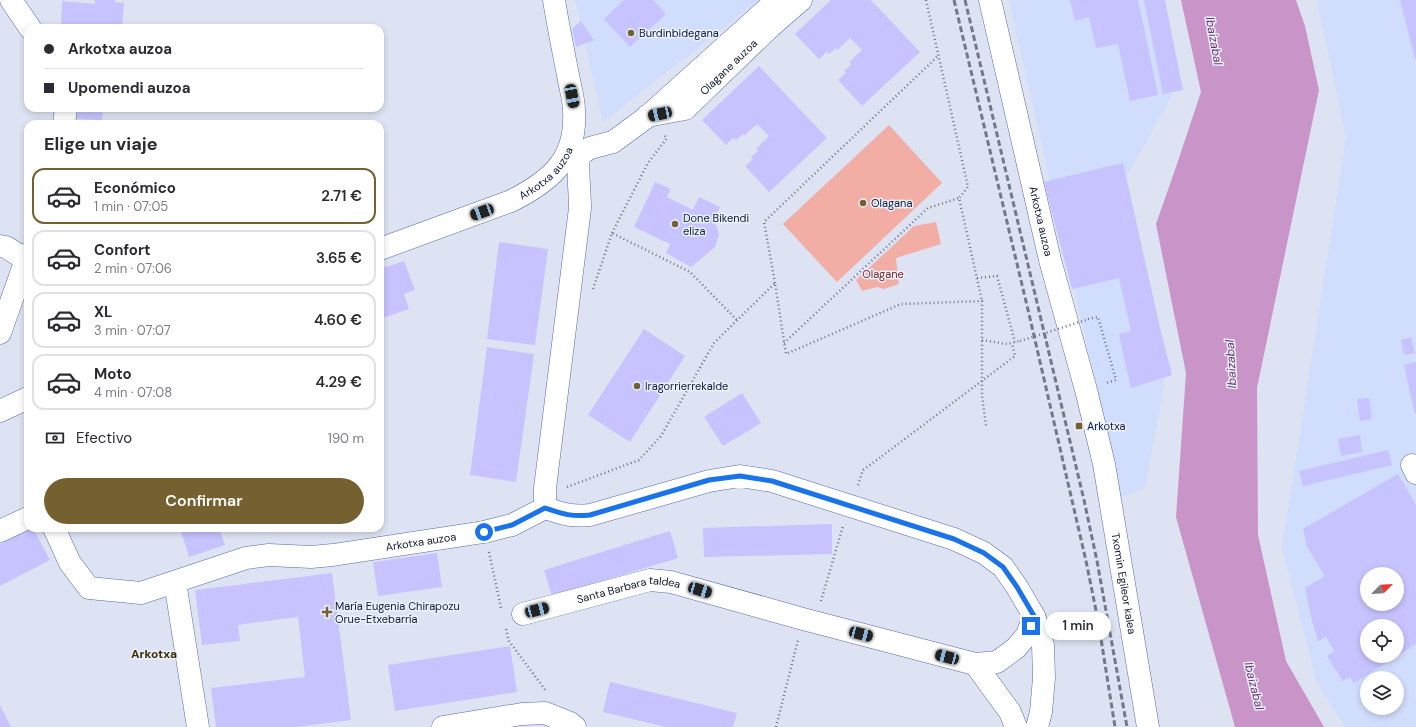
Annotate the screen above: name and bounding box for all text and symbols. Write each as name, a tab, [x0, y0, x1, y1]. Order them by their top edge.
water label: Ibaizabal	[1202, 16, 1226, 67]
place label: Burdinbidegana	[639, 26, 719, 40]
marker: Burdinbidegana	[626, 28, 636, 38]
street label: Olagane auzoa	[697, 36, 760, 98]
text: Arkotxa auzoa	[68, 39, 172, 59]
text: Upomendi auzoa	[68, 78, 190, 98]
car	[564, 83, 580, 109]
car	[647, 106, 673, 122]
text: Elige un viaje	[44, 132, 158, 156]
street label: Arkotxa auzoa	[516, 145, 576, 203]
icon: car	[46, 178, 82, 214]
text: Económico	[94, 178, 176, 198]
street label: Arkotxa auzoa	[1026, 185, 1056, 258]
text: 2.71 €	[321, 186, 362, 206]
place label: Olagana	[871, 196, 912, 210]
text: 1 min · 07:05	[94, 198, 168, 215]
marker: Olagana	[858, 198, 868, 208]
car	[469, 202, 495, 222]
place label: Done Bikendi eliza	[683, 211, 749, 238]
marker: Done Bikendi eliza	[670, 219, 680, 229]
icon: car	[46, 240, 82, 276]
text: Confort	[94, 240, 151, 260]
text: 3.65 €	[316, 248, 362, 268]
text: 2 min · 07:06	[94, 260, 172, 277]
park label: Olagane	[862, 267, 904, 281]
icon: car	[46, 302, 82, 338]
text: XL	[94, 302, 112, 322]
text: 4.60 €	[314, 310, 362, 330]
text: 3 min · 07:07	[94, 322, 171, 339]
water label: Ibaizabal	[1222, 339, 1240, 389]
icon: car	[46, 364, 82, 400]
text: Moto	[94, 364, 132, 384]
text: 4.29 €	[315, 372, 362, 392]
place label: Iragorrierrekalde	[645, 379, 728, 393]
marker: Iragorrierrekalde	[632, 381, 642, 391]
text: 4 min · 07:08	[94, 384, 172, 401]
place label: Arkotxa	[1087, 419, 1126, 433]
marker: Arkotxa	[1074, 421, 1084, 431]
icon: cash	[44, 427, 66, 449]
text: Efectivo	[76, 428, 132, 448]
text: 190 m	[328, 430, 364, 447]
button: Confirmar	[44, 478, 364, 524]
route start	[475, 523, 493, 541]
street label: Arkotxa auzoa	[385, 529, 457, 554]
street label: Txomin Egileor kalea	[1109, 532, 1139, 635]
north arrow	[1360, 567, 1404, 611]
map controls	[1360, 567, 1404, 715]
street label: Santa Barbara taldea	[575, 573, 682, 606]
car	[687, 581, 713, 599]
place label: María Eugenia Chirapozu Orue-Etxebarría	[335, 599, 460, 626]
car	[524, 601, 550, 619]
marker: María Eugenia Chirapozu Orue-Etxebarría	[322, 607, 332, 617]
callout: 1 min	[1045, 612, 1111, 640]
route end	[1022, 617, 1040, 635]
text: 1 min	[1062, 617, 1094, 634]
button: locate	[1360, 619, 1404, 663]
car	[848, 625, 874, 643]
district label: Arkotxa	[131, 646, 177, 662]
car	[934, 648, 960, 666]
water label: Ibaizabal	[1240, 660, 1268, 712]
button: layers	[1360, 671, 1404, 715]

